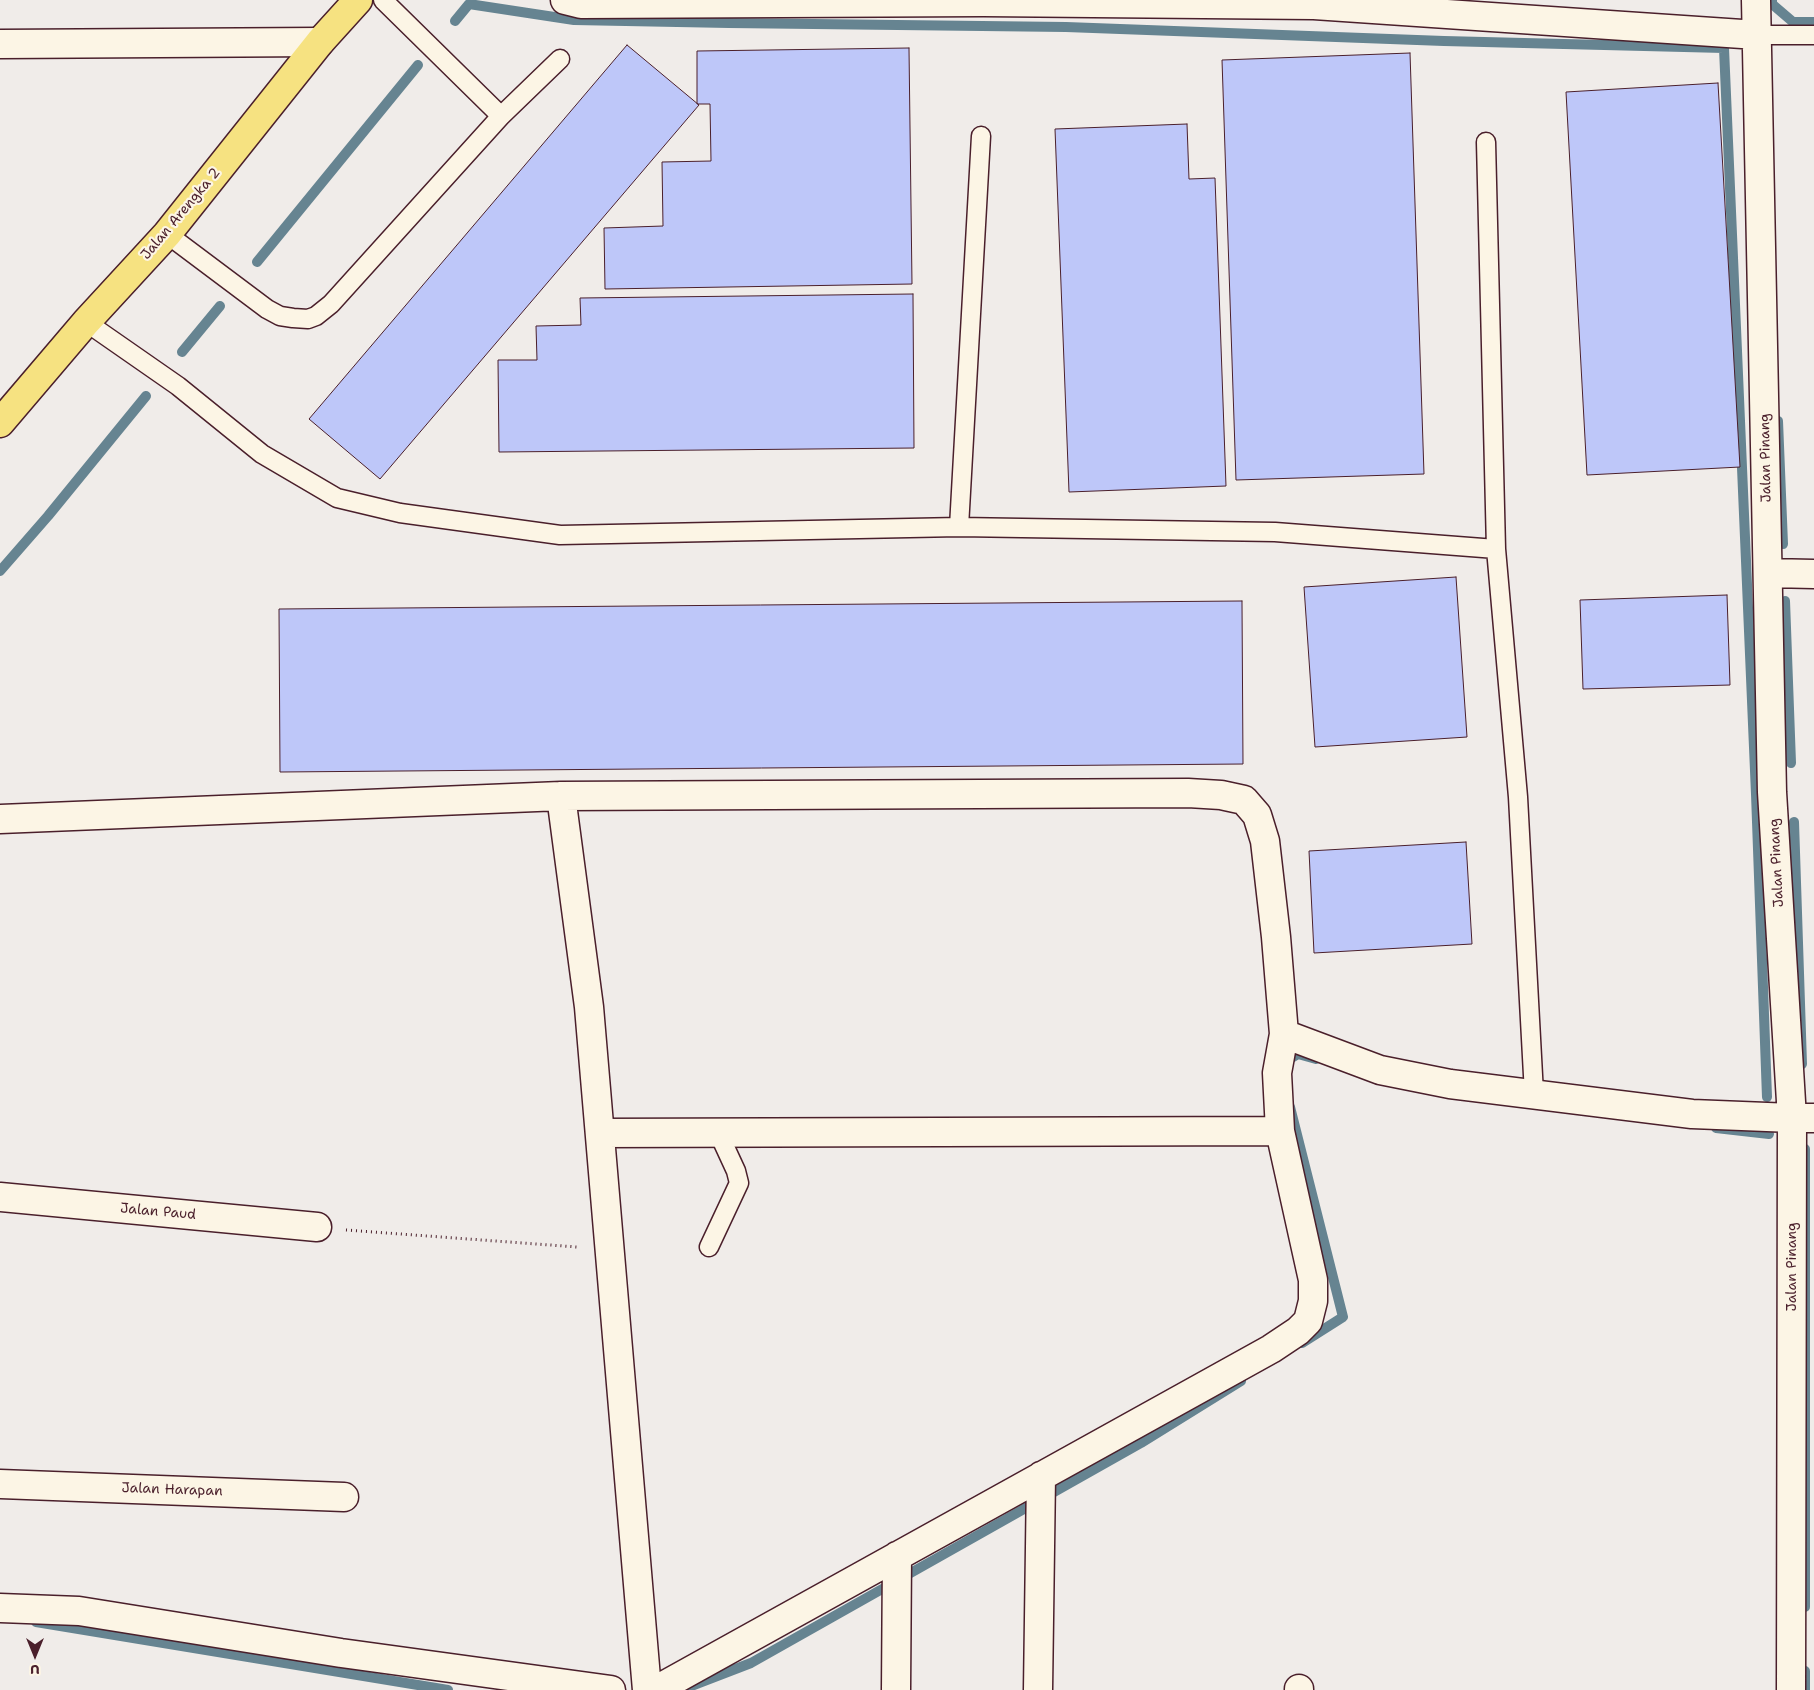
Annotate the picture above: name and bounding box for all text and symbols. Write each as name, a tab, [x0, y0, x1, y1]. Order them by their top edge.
street label: Jalan Arengka 2	[138, 165, 224, 263]
street label: Jalan Pinang	[1757, 413, 1775, 503]
street label: Jalan Pinang	[1766, 818, 1788, 908]
street label: Jalan Paud	[119, 1200, 197, 1224]
street label: Jalan Pinang	[1784, 1222, 1800, 1312]
street label: Jalan Harapan	[121, 1480, 223, 1500]
north arrow	[10, 1630, 60, 1680]
text: U	[30, 1661, 40, 1679]

